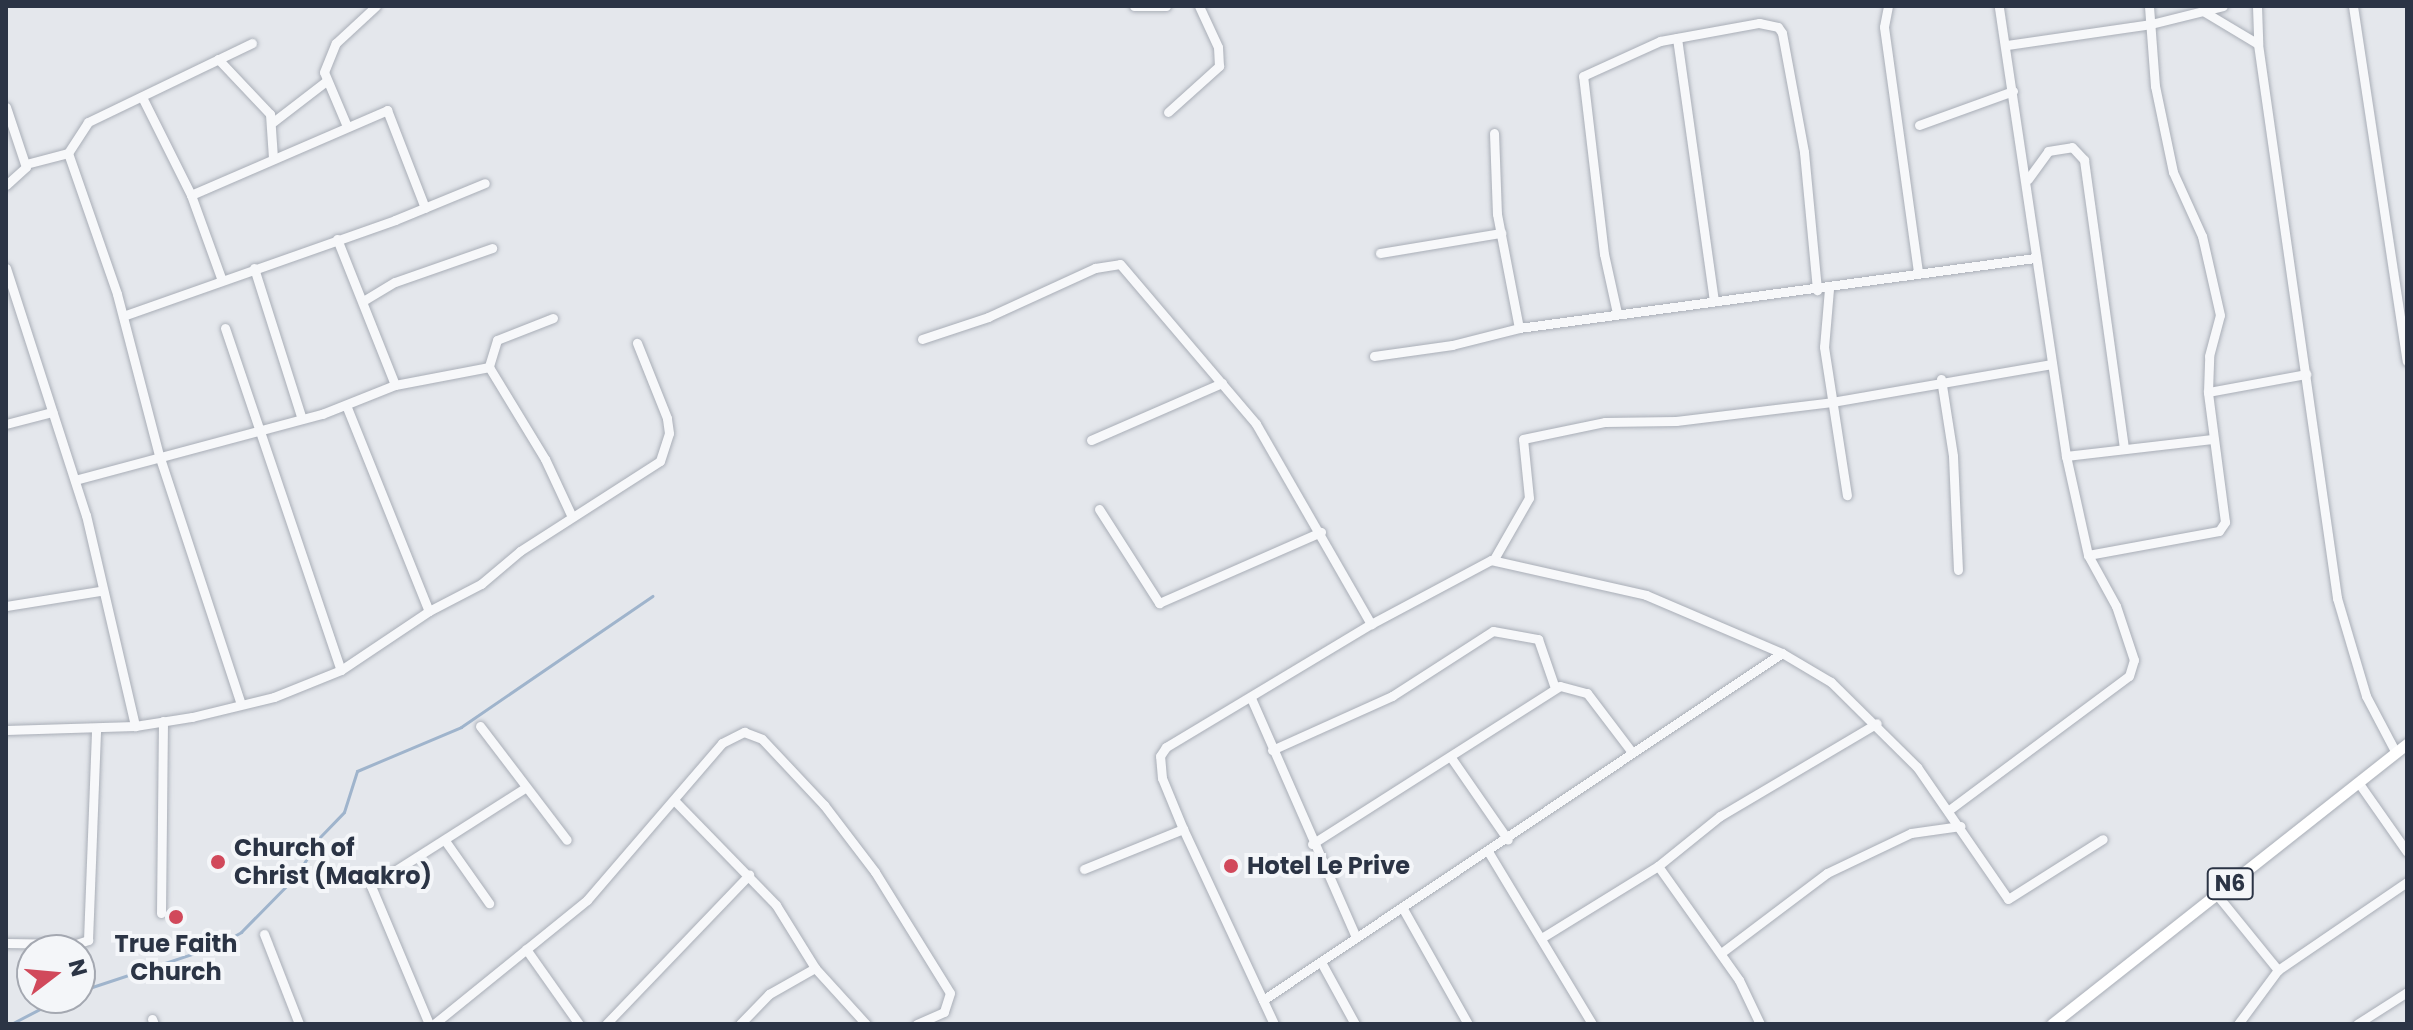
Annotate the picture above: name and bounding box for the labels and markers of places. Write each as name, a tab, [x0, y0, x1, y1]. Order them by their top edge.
place label: Church of Christ (Maakro)	[234, 834, 432, 890]
place label: Hotel Le Prive	[1247, 852, 1410, 880]
marker: Church of Christ (Maakro)	[209, 853, 227, 871]
marker: Hotel Le Prive	[1222, 857, 1240, 875]
marker: True Faith Church	[167, 908, 185, 926]
place label: True Faith Church	[115, 930, 237, 986]

